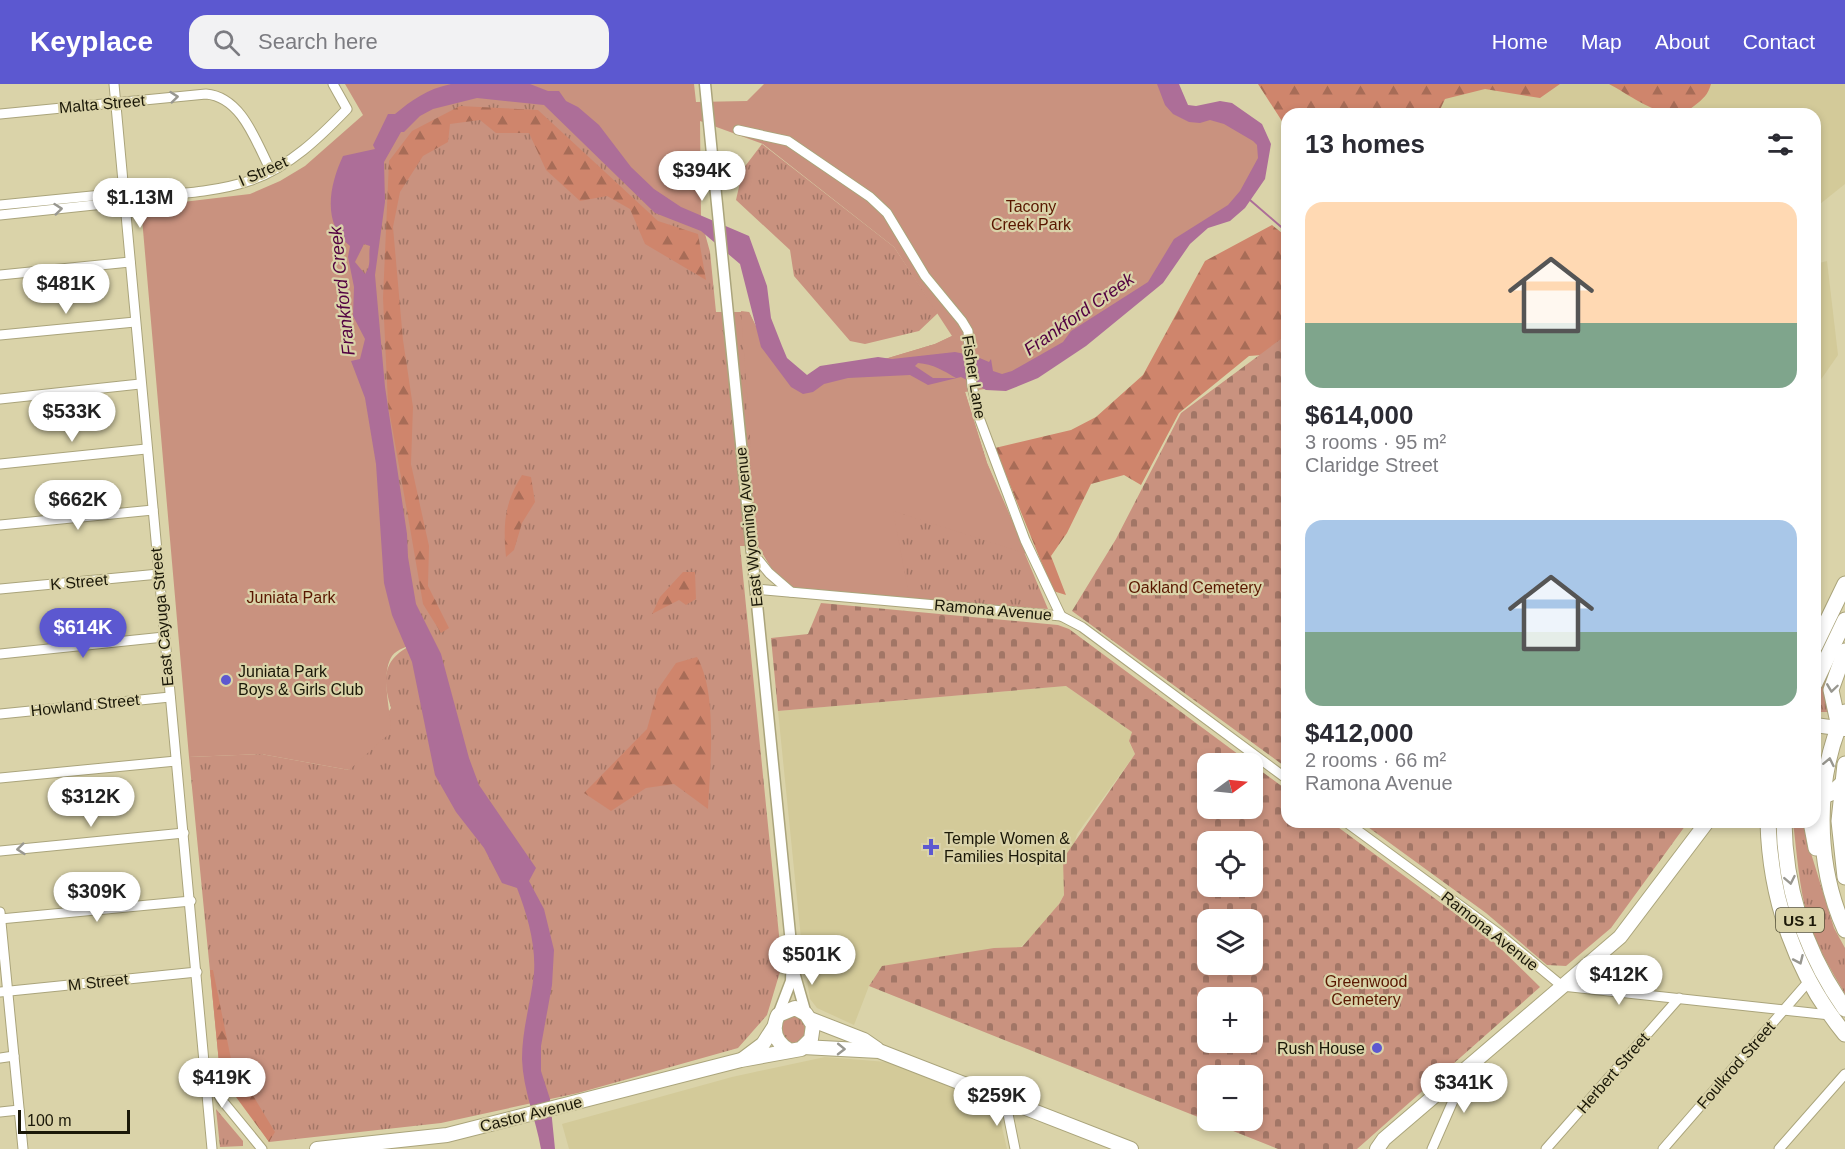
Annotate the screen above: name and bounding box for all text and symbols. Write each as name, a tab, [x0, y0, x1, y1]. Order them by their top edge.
search box	[189, 15, 609, 69]
text: Keyplace	[30, 26, 153, 57]
icon: search	[210, 26, 243, 59]
text: Search here	[258, 29, 378, 54]
text: Home	[1492, 30, 1548, 53]
text: Map	[1581, 30, 1622, 53]
text: About	[1655, 30, 1710, 53]
text: Contact	[1743, 30, 1815, 53]
one-way arrow	[169, 91, 178, 104]
street label: Malta Street	[58, 92, 146, 116]
icon: filters	[1764, 128, 1797, 161]
text: 13 homes	[1305, 129, 1425, 159]
pin: $394K	[660, 151, 744, 202]
street label: I Street	[236, 153, 291, 189]
text: $394K	[673, 159, 731, 181]
pin: $1.13M	[91, 178, 189, 229]
text: $1.13M	[107, 186, 173, 208]
park label: Tacony Creek Park	[991, 198, 1072, 233]
one-way arrow	[54, 203, 63, 216]
water label: Frankford Creek	[325, 224, 359, 357]
icon: home	[1497, 241, 1605, 349]
pin: $481K	[24, 264, 108, 315]
water label: Frankford Creek	[1020, 268, 1139, 359]
text: $481K	[37, 272, 95, 294]
street label: Fisher Lane	[959, 334, 989, 420]
pin: $533K	[30, 392, 114, 443]
text: $533K	[43, 400, 101, 422]
text: $614,000	[1305, 400, 1413, 430]
text: 3 rooms · 95 m²	[1305, 431, 1446, 453]
street label: East Wyoming Avenue	[732, 446, 766, 608]
text: Claridge Street	[1305, 454, 1438, 476]
pin: $662K	[36, 480, 120, 531]
text: $662K	[49, 488, 107, 510]
street label: East Cayuga Street	[147, 547, 177, 687]
icon: home	[1497, 559, 1605, 667]
street label: K Street	[49, 571, 109, 593]
park label: Oakland Cemetery	[1128, 579, 1262, 596]
park label: Juniata Park	[247, 589, 336, 606]
street label: Ramona Avenue	[933, 596, 1053, 624]
pin: $614K	[41, 608, 125, 659]
text: $614K	[54, 616, 112, 638]
place label: Juniata Park Boys & Girls Club	[238, 663, 363, 698]
marker: Juniata Park Boys & Girls Club	[219, 673, 233, 687]
one-way arrow	[1827, 684, 1839, 693]
street label: Howland Street	[30, 691, 141, 719]
text: $412,000	[1305, 718, 1413, 748]
text: 2 rooms · 66 m²	[1305, 749, 1446, 771]
north arrow	[1197, 753, 1263, 819]
map controls	[1197, 753, 1263, 1131]
one-way arrow	[1822, 757, 1835, 767]
text: Ramona Avenue	[1305, 772, 1453, 794]
pin: $312K	[49, 777, 133, 828]
text: $312K	[62, 785, 120, 807]
place label: Temple Women & Families Hospital	[944, 830, 1070, 865]
button: locate	[1197, 831, 1263, 897]
marker: Temple Women & Families Hospital	[922, 838, 940, 856]
one-way arrow	[17, 842, 26, 855]
pin: $309K	[55, 872, 139, 923]
one-way arrow	[1783, 875, 1796, 885]
text: $309K	[68, 880, 126, 902]
street label: Ramona Avenue	[1438, 888, 1542, 974]
road number: US 1	[1776, 908, 1824, 932]
button: layers	[1197, 909, 1263, 975]
pin: $501K	[770, 935, 854, 986]
text: $501K	[783, 943, 841, 965]
one-way arrow	[1791, 954, 1803, 965]
pin: $412K	[1577, 955, 1661, 1006]
text: $412K	[1590, 963, 1648, 985]
street label: M Street	[67, 970, 130, 994]
park label: Greenwood Cemetery	[1325, 973, 1407, 1008]
button: +	[1197, 987, 1263, 1053]
street label: Foulkrod Street	[1694, 1018, 1779, 1112]
street label: Herbert Street	[1574, 1029, 1653, 1116]
place label: Rush House	[1277, 1040, 1365, 1057]
marker: Rush House	[1370, 1041, 1384, 1055]
one-way arrow	[836, 1043, 845, 1055]
pin: $419K	[180, 1058, 264, 1109]
pin: $341K	[1422, 1063, 1506, 1114]
button: −	[1197, 1065, 1263, 1131]
text: $419K	[193, 1066, 251, 1088]
text: $341K	[1435, 1071, 1493, 1093]
pin: $259K	[955, 1076, 1039, 1127]
text: $259K	[968, 1084, 1026, 1106]
street label: Castor Avenue	[478, 1093, 584, 1135]
scale bar	[18, 1107, 130, 1134]
text: 100 m	[27, 1112, 71, 1129]

